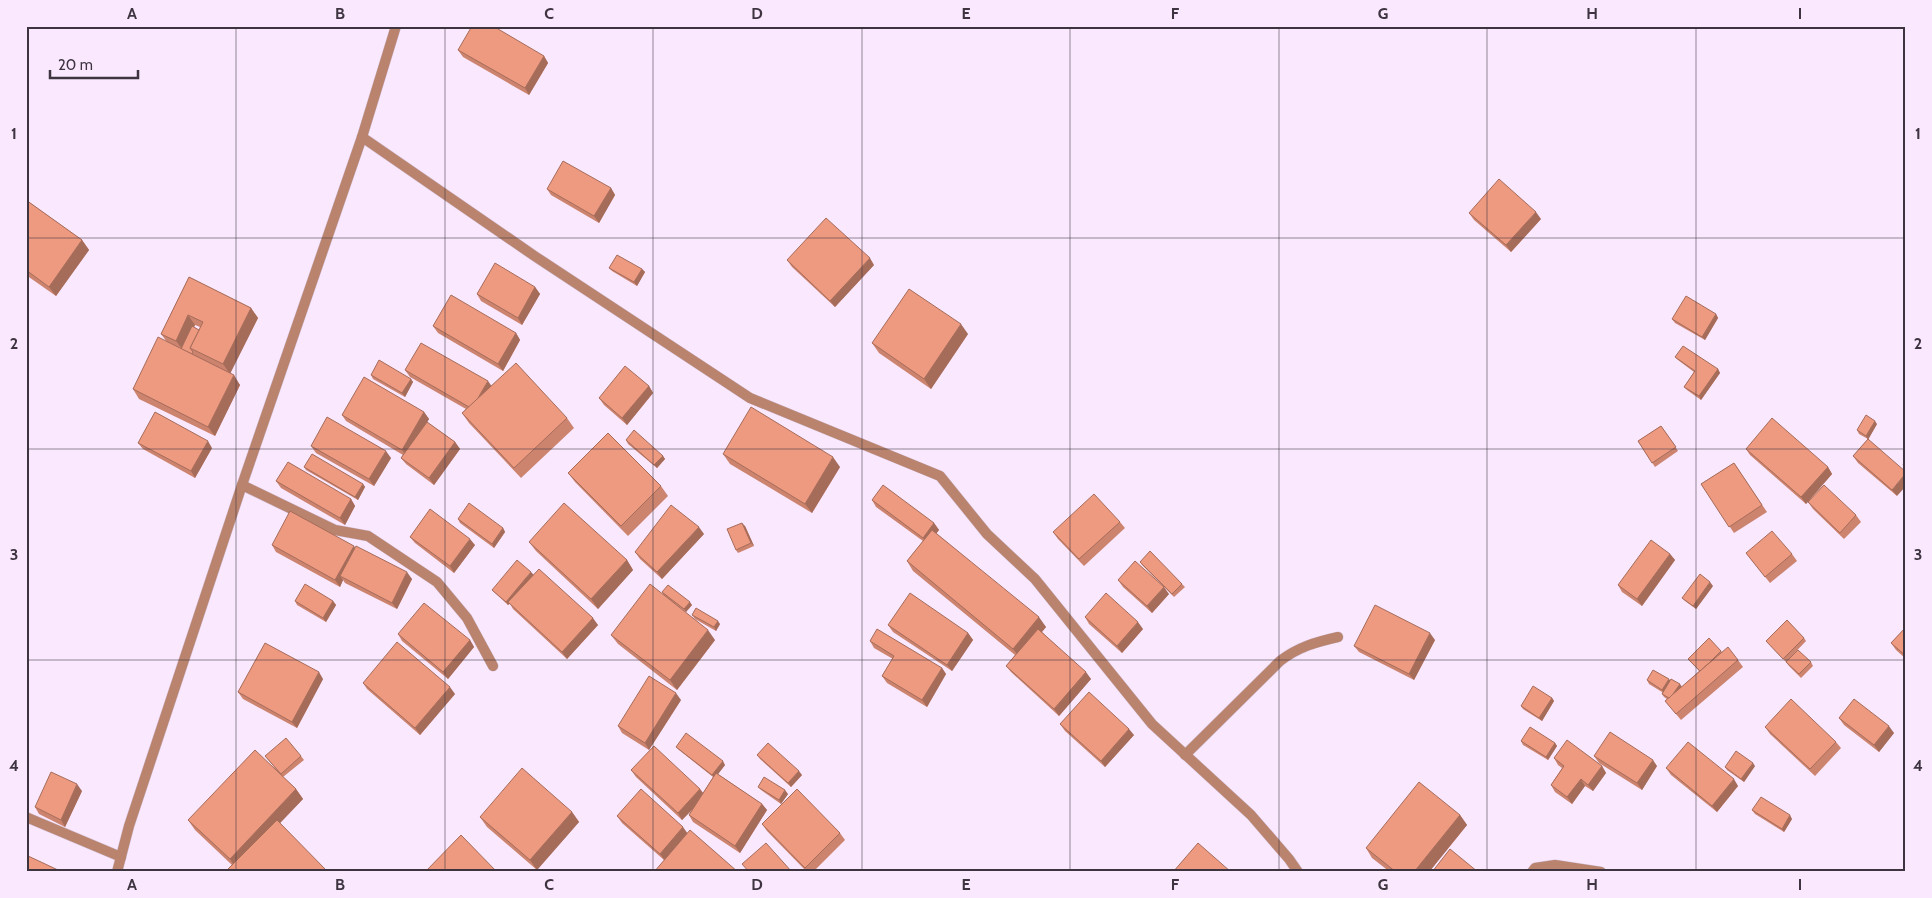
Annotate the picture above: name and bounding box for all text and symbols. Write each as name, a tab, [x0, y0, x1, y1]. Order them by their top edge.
text: A	[127, 4, 137, 23]
text: B	[335, 4, 345, 23]
text: C	[544, 4, 554, 23]
text: D	[751, 4, 763, 23]
text: E	[961, 4, 971, 23]
text: F	[1171, 4, 1180, 23]
text: G	[1378, 4, 1388, 23]
text: H	[1586, 4, 1598, 23]
text: I	[1798, 4, 1802, 23]
scale bar	[50, 48, 138, 80]
text: 20 m	[58, 56, 93, 74]
text: 1	[11, 124, 17, 143]
text: 1	[1915, 124, 1921, 143]
text: 2	[10, 334, 18, 353]
text: 2	[1914, 334, 1922, 353]
text: 3	[10, 545, 18, 564]
text: 3	[1914, 545, 1922, 564]
text: 4	[9, 756, 19, 775]
text: 4	[1913, 756, 1923, 775]
text: A	[127, 875, 137, 894]
text: B	[335, 875, 345, 894]
text: C	[544, 875, 554, 894]
text: D	[751, 875, 763, 894]
text: E	[961, 875, 971, 894]
text: F	[1171, 875, 1180, 894]
text: G	[1378, 875, 1388, 894]
text: H	[1586, 875, 1598, 894]
text: I	[1798, 875, 1802, 894]

